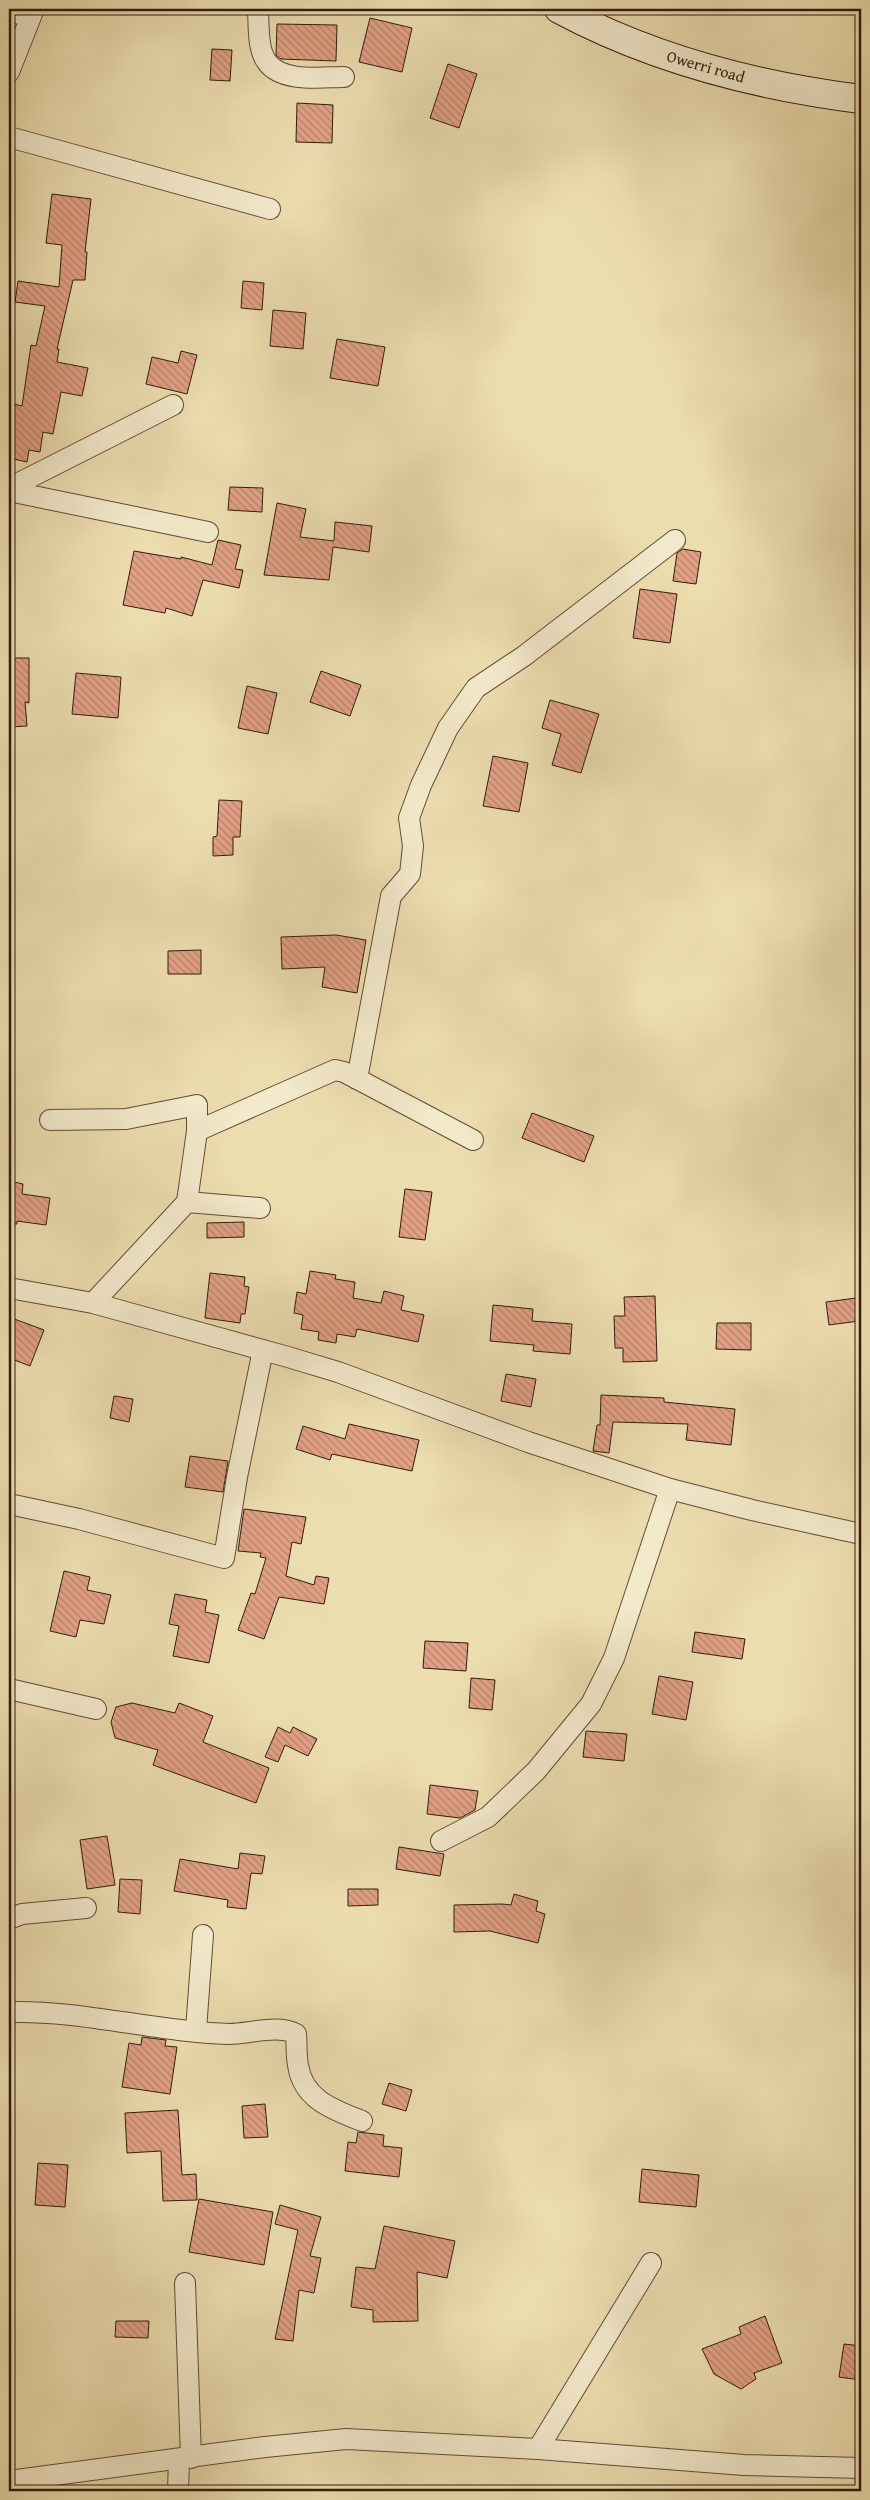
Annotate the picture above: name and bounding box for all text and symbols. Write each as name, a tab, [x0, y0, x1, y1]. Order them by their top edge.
street label: Owerri road	[664, 43, 748, 89]

